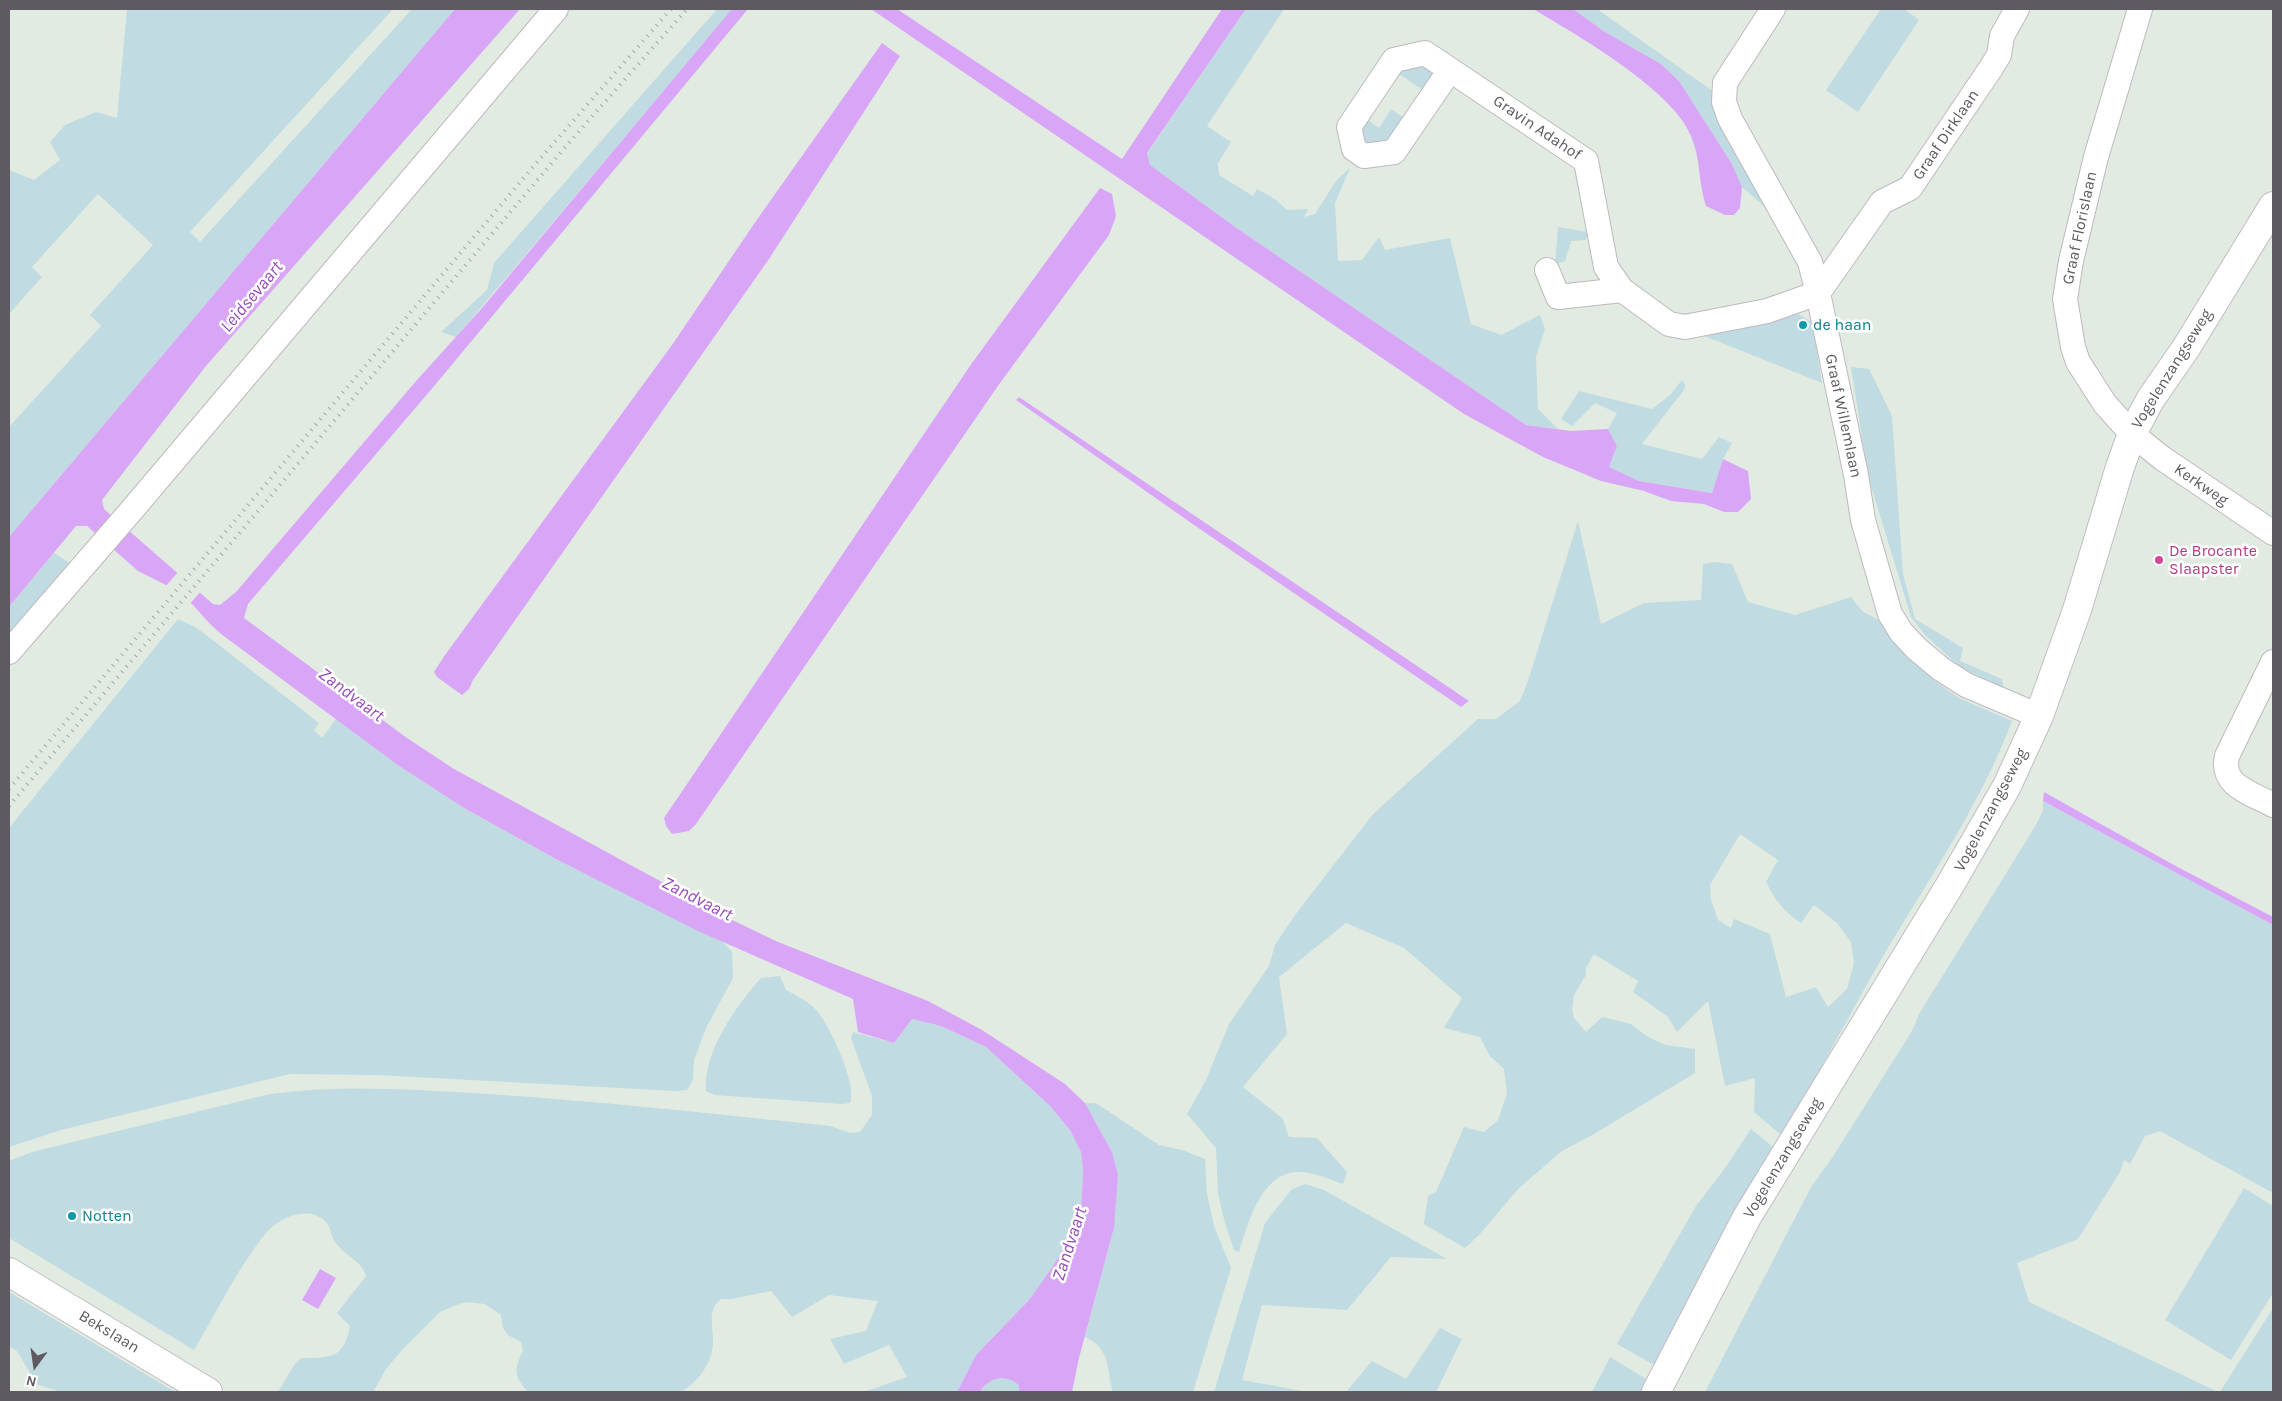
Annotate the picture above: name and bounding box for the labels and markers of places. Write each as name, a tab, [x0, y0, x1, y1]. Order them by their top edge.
place label: de haan	[1813, 315, 1871, 335]
marker: de haan	[1797, 319, 1809, 331]
place label: De Brocante Slaapster	[2169, 541, 2257, 579]
marker: De Brocante Slaapster	[2153, 554, 2165, 566]
place label: Notten	[82, 1206, 132, 1226]
marker: Notten	[66, 1210, 78, 1222]

